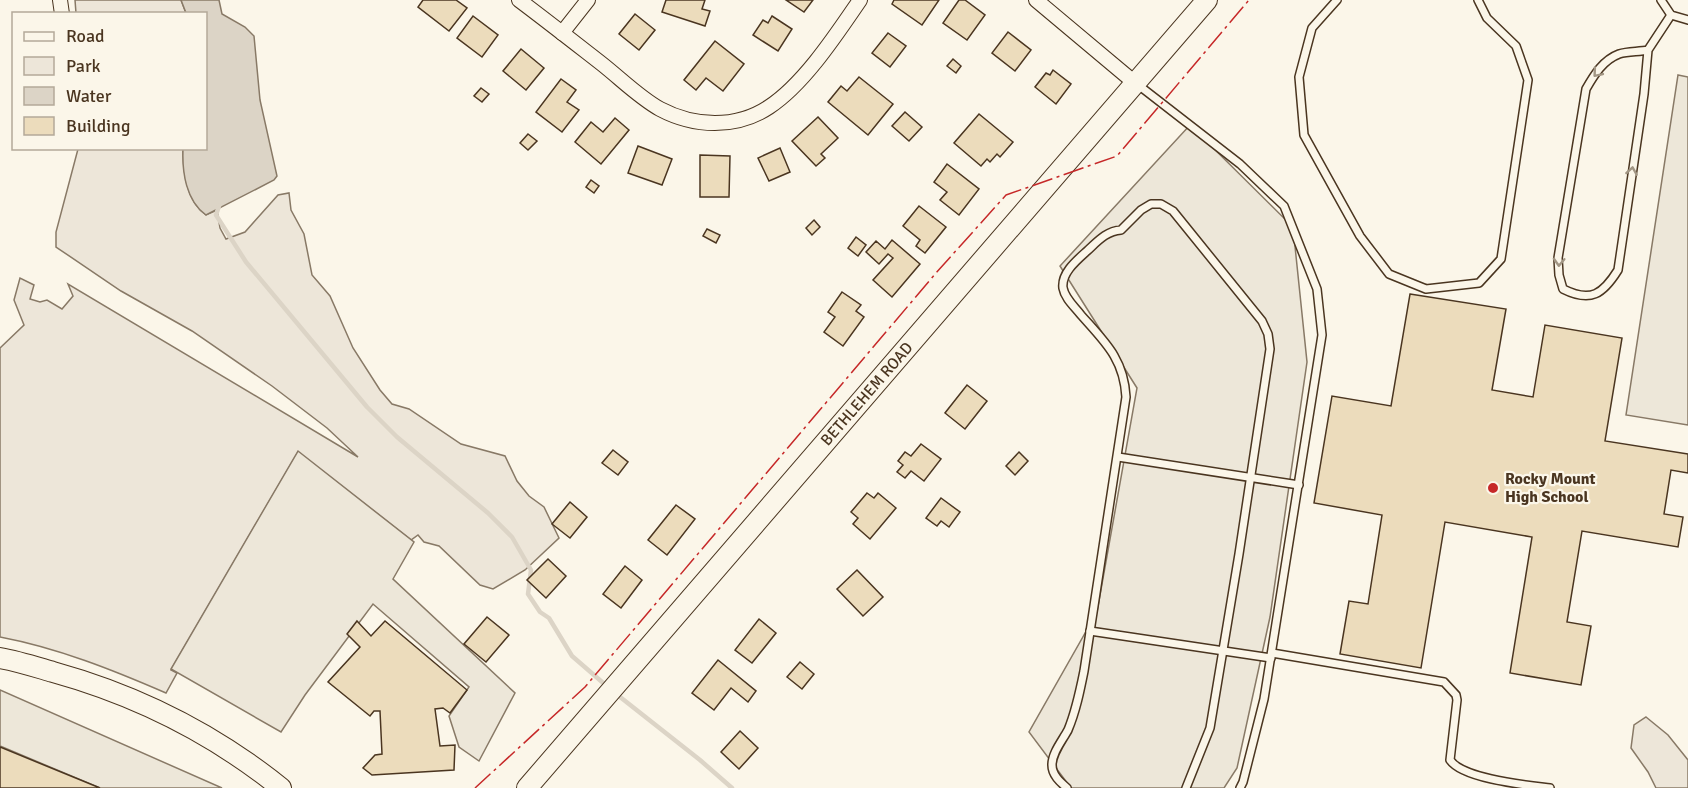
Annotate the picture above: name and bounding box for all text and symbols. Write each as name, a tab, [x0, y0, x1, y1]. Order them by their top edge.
legend	[12, 12, 207, 150]
text: Road	[66, 25, 105, 47]
text: Park	[66, 55, 101, 77]
one-way arrow	[1594, 66, 1605, 77]
text: Water	[66, 85, 112, 107]
text: Building	[66, 115, 130, 137]
one-way arrow	[1626, 167, 1638, 176]
one-way arrow	[1553, 257, 1565, 266]
street label: BETHLEHEM ROAD	[817, 338, 917, 450]
place label: Rocky Mount High School	[1505, 469, 1596, 507]
marker: Rocky Mount High School	[1486, 481, 1500, 495]

